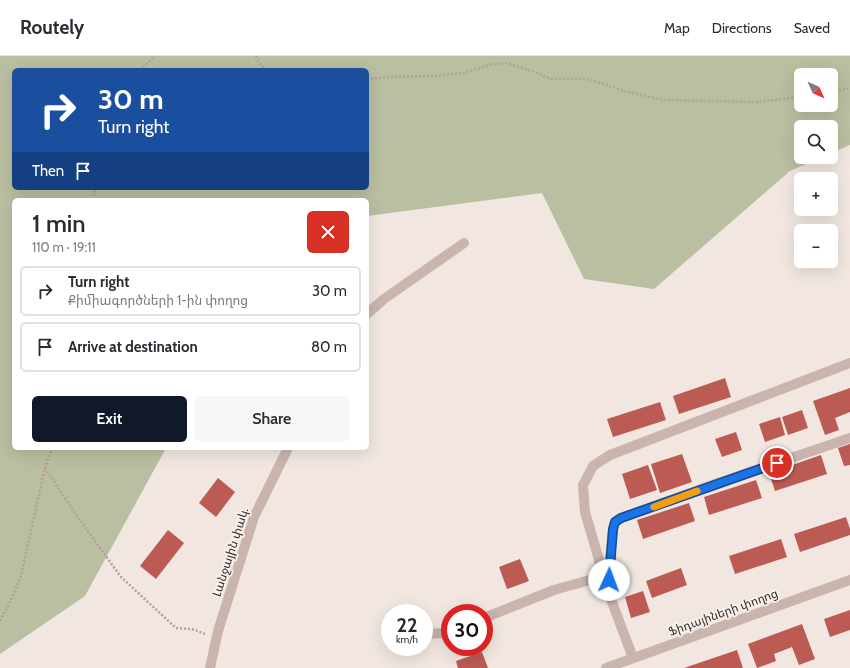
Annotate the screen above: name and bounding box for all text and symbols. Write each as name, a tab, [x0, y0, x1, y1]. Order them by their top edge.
text: Routely	[20, 16, 84, 39]
text: Map	[664, 19, 690, 37]
text: Directions	[712, 19, 772, 37]
text: Saved	[794, 19, 830, 37]
north arrow	[794, 68, 838, 112]
map controls	[794, 68, 838, 268]
text: 30 m	[98, 82, 164, 116]
icon: right	[32, 84, 84, 136]
text: Turn right	[98, 116, 169, 138]
button: search	[794, 120, 838, 164]
icon: arrive	[72, 160, 94, 182]
text: Then	[32, 162, 64, 180]
button: +	[794, 172, 838, 216]
text: 1 min	[32, 209, 86, 238]
button: close	[307, 211, 349, 253]
button: −	[794, 224, 838, 268]
text: 110 m · 19:11	[32, 239, 96, 255]
text: Turn right	[68, 273, 129, 291]
icon: right	[34, 280, 56, 302]
text: 30 m	[312, 282, 347, 300]
text: Քիմիագործների 1-ին փողոց	[68, 292, 248, 308]
icon: arrive	[34, 336, 56, 358]
text: Arrive at destination	[68, 338, 198, 356]
text: 80 m	[311, 338, 347, 356]
button: Exit	[32, 396, 187, 442]
button: Share	[195, 396, 349, 442]
pin	[760, 446, 794, 480]
icon: arrive	[766, 452, 788, 474]
street label: Լանջային փակ.	[209, 506, 251, 598]
position arrow	[588, 559, 630, 601]
street label: Ֆիդայիների փողոց	[666, 585, 780, 639]
speed limit sign: 30	[441, 604, 493, 656]
text: 22	[396, 613, 418, 637]
text: km/h	[396, 633, 418, 646]

